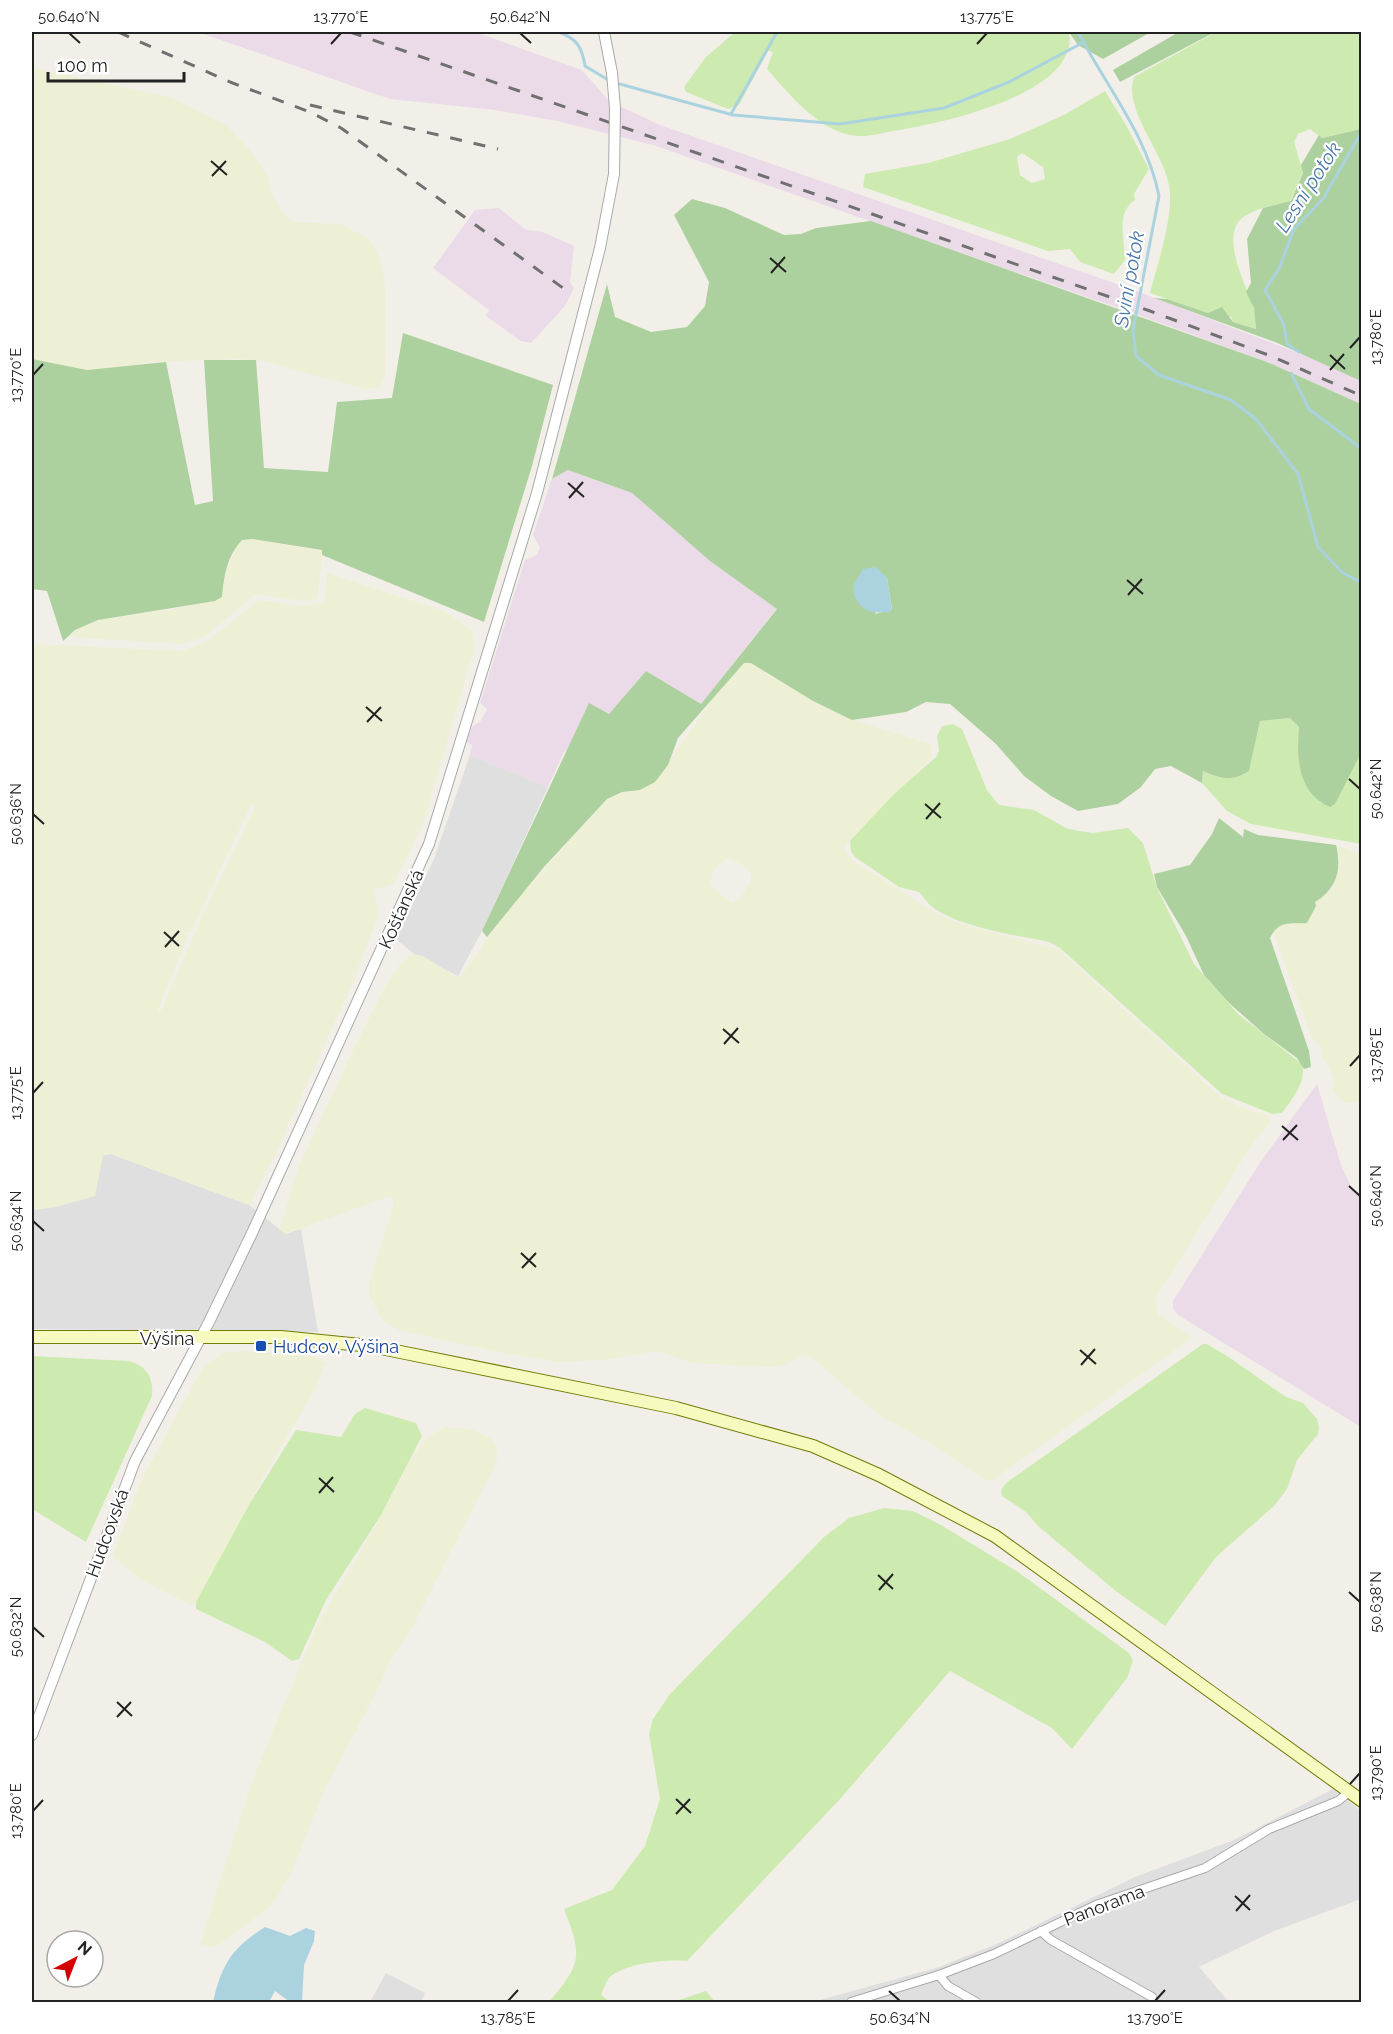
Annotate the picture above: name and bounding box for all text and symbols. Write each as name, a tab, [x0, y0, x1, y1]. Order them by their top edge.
text: 50.640°N	[38, 8, 100, 26]
text: 13.770°E	[314, 8, 368, 26]
text: 50.642°N	[490, 8, 550, 26]
text: 13.775°E	[960, 8, 1014, 26]
scale bar	[48, 45, 184, 83]
text: 100 m	[57, 55, 108, 76]
water label: Lesní potok	[1270, 137, 1346, 237]
water label: Sviní potok	[1109, 229, 1149, 330]
text: 13.780°E	[1367, 309, 1385, 365]
text: 13.770°E	[7, 348, 25, 402]
text: 50.642°N	[1367, 759, 1385, 819]
text: 50.636°N	[7, 783, 25, 845]
street label: Košťanská	[374, 866, 428, 952]
text: 13.785°E	[1367, 1027, 1385, 1083]
text: 13.775°E	[7, 1066, 25, 1120]
text: 50.640°N	[1367, 1165, 1385, 1227]
text: 50.634°N	[7, 1191, 25, 1251]
street label: Výšina	[140, 1328, 194, 1349]
place label: Hudcov, Výšina	[273, 1336, 399, 1357]
marker: Hudcov, Výšina	[254, 1339, 268, 1353]
street label: Hudcovská	[81, 1486, 133, 1580]
text: 50.638°N	[1367, 1571, 1385, 1633]
text: 50.632°N	[7, 1597, 25, 1657]
text: 13.790°E	[1367, 1745, 1385, 1801]
text: 13.780°E	[7, 1783, 25, 1839]
street label: Panorama	[1061, 1880, 1147, 1930]
north arrow	[45, 1929, 105, 1989]
text: N	[74, 1937, 96, 1959]
text: 13.785°E	[480, 2009, 536, 2027]
text: 50.634°N	[870, 2009, 930, 2027]
text: 13.790°E	[1127, 2009, 1183, 2027]

